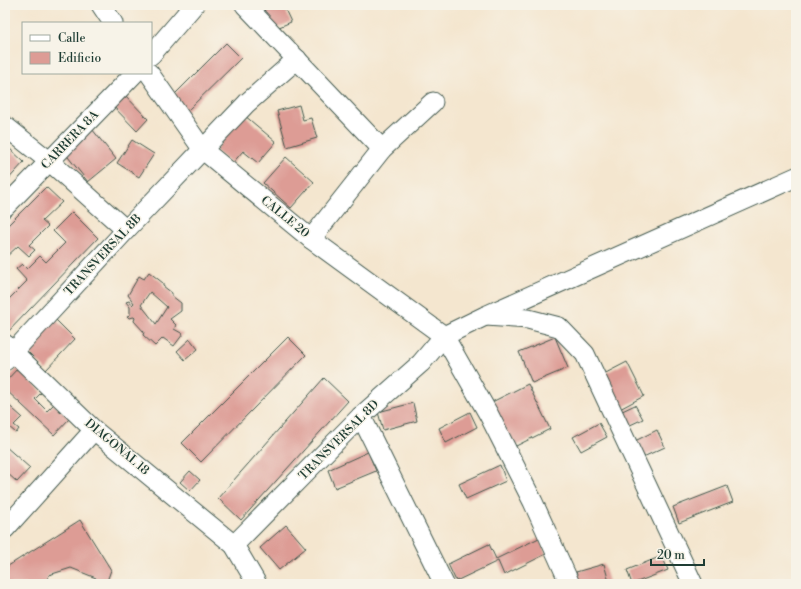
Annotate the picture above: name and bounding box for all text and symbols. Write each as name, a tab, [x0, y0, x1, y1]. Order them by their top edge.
legend	[22, 22, 152, 74]
text: Calle	[58, 31, 85, 46]
text: Edificio	[58, 51, 101, 66]
street label: CARRERA 8A	[38, 107, 102, 173]
street label: CALLE 20	[258, 193, 312, 241]
street label: TRANSVERSAL 8B	[61, 211, 145, 299]
street label: TRANSVERSAL 8D	[296, 397, 382, 483]
street label: DIAGONAL 18	[82, 416, 152, 478]
scale bar	[651, 541, 704, 567]
text: 20 m	[657, 548, 685, 563]

